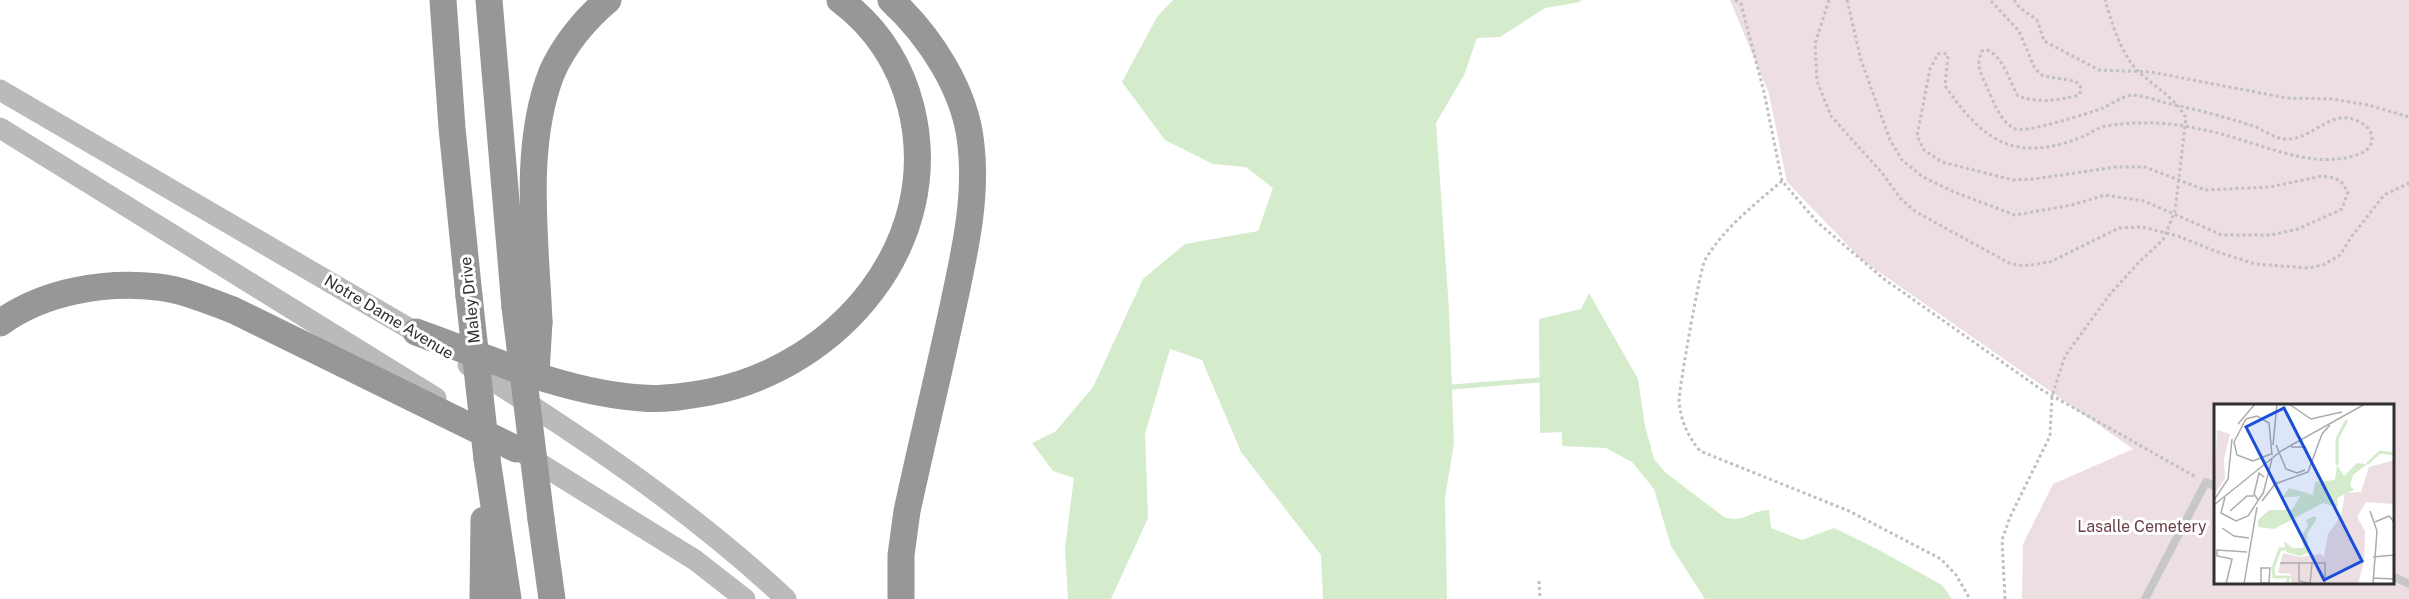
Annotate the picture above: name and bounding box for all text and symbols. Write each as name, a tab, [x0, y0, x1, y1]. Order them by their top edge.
street label: Maley Drive	[456, 256, 484, 344]
street label: Notre Dame Avenue	[321, 271, 457, 363]
inset map	[2214, 404, 2394, 584]
park label: Lasalle Cemetery	[2077, 517, 2207, 536]

